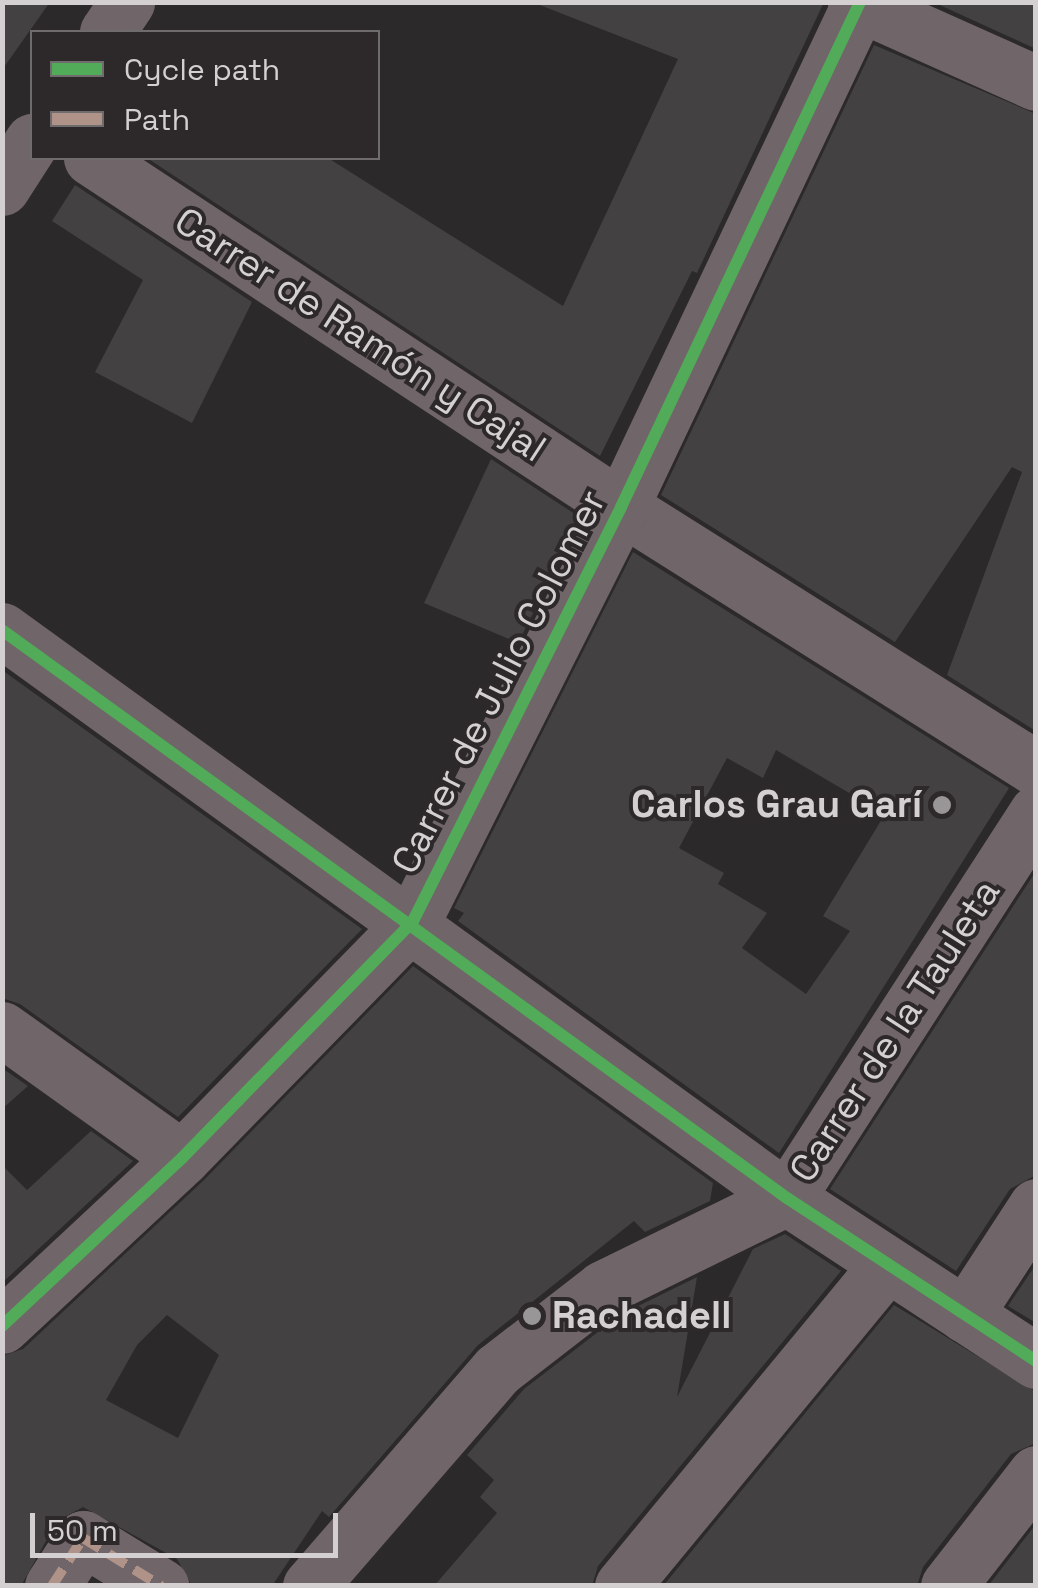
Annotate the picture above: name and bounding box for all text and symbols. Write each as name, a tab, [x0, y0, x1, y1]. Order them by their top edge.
legend	[30, 30, 380, 160]
text: Cycle path	[124, 50, 280, 89]
text: Path	[124, 100, 190, 139]
street label: Carrer de Ramón y Cajal	[166, 198, 554, 472]
street label: Carrer de Julio Colomer	[382, 483, 616, 881]
place label: Carlos Grau Garí	[631, 782, 922, 828]
marker: Carlos Grau Garí	[931, 794, 953, 816]
street label: Carrer de la Tauleta	[780, 871, 1010, 1191]
place label: Rachadell	[552, 1293, 731, 1339]
marker: Rachadell	[521, 1305, 543, 1327]
scale bar	[35, 1493, 342, 1555]
text: 50 m	[47, 1511, 118, 1550]

